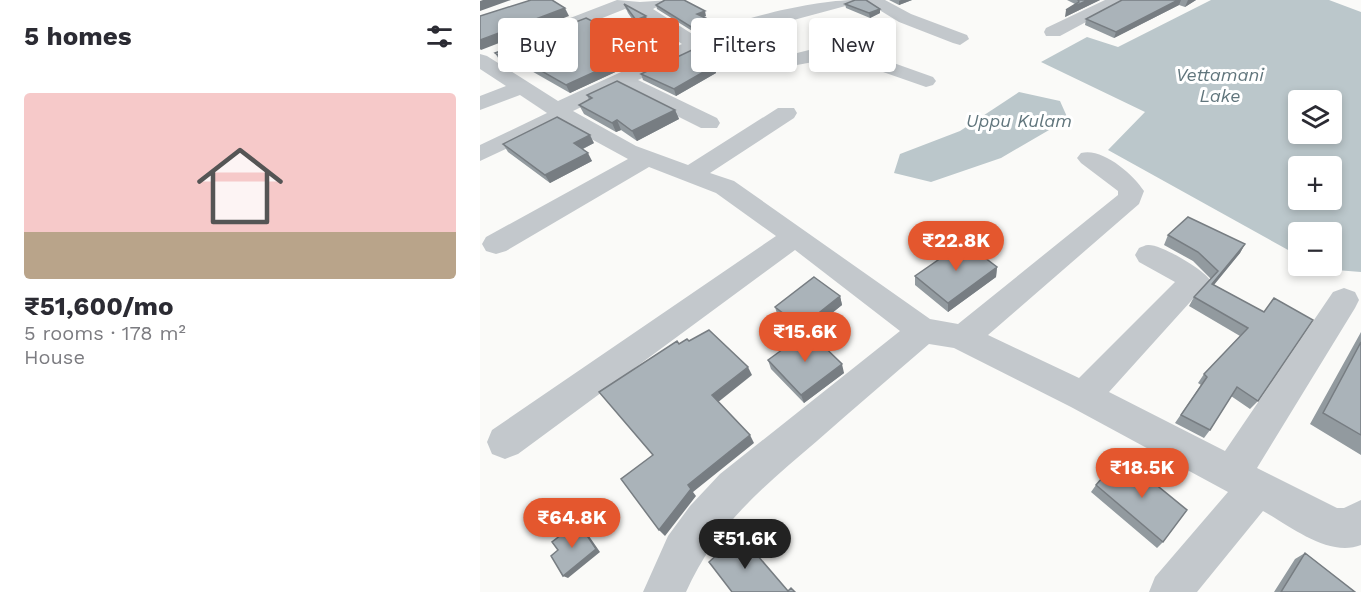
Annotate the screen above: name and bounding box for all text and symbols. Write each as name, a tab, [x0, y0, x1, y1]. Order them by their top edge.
chip: Buy	[498, 18, 578, 72]
chip: Rent	[590, 18, 679, 72]
chip: Filters	[691, 18, 797, 72]
chip: New	[809, 18, 896, 72]
icon: filters	[423, 20, 456, 53]
text: 5 homes	[24, 21, 132, 51]
water label: Vettamani Lake	[1176, 64, 1265, 106]
map controls	[1288, 90, 1342, 276]
button: layers	[1288, 90, 1342, 144]
water label: Uppu Kulam	[966, 110, 1072, 131]
icon: home	[186, 132, 294, 240]
button: +	[1288, 156, 1342, 210]
pin: ₹22.8K	[907, 221, 1005, 272]
button: −	[1288, 222, 1342, 276]
text: ₹22.8K	[922, 228, 990, 252]
text: ₹51,600/mo	[24, 291, 174, 321]
pin: ₹15.6K	[756, 312, 854, 363]
text: ₹15.6K	[773, 319, 837, 343]
text: 5 rooms · 178 m²	[24, 321, 186, 345]
text: House	[24, 345, 85, 369]
pin: ₹18.5K	[1093, 448, 1191, 499]
text: ₹18.5K	[1110, 455, 1174, 479]
pin: ₹64.8K	[523, 498, 621, 549]
text: ₹64.8K	[537, 505, 607, 529]
pin: ₹51.6K	[696, 519, 794, 570]
text: ₹51.6K	[713, 526, 777, 550]

